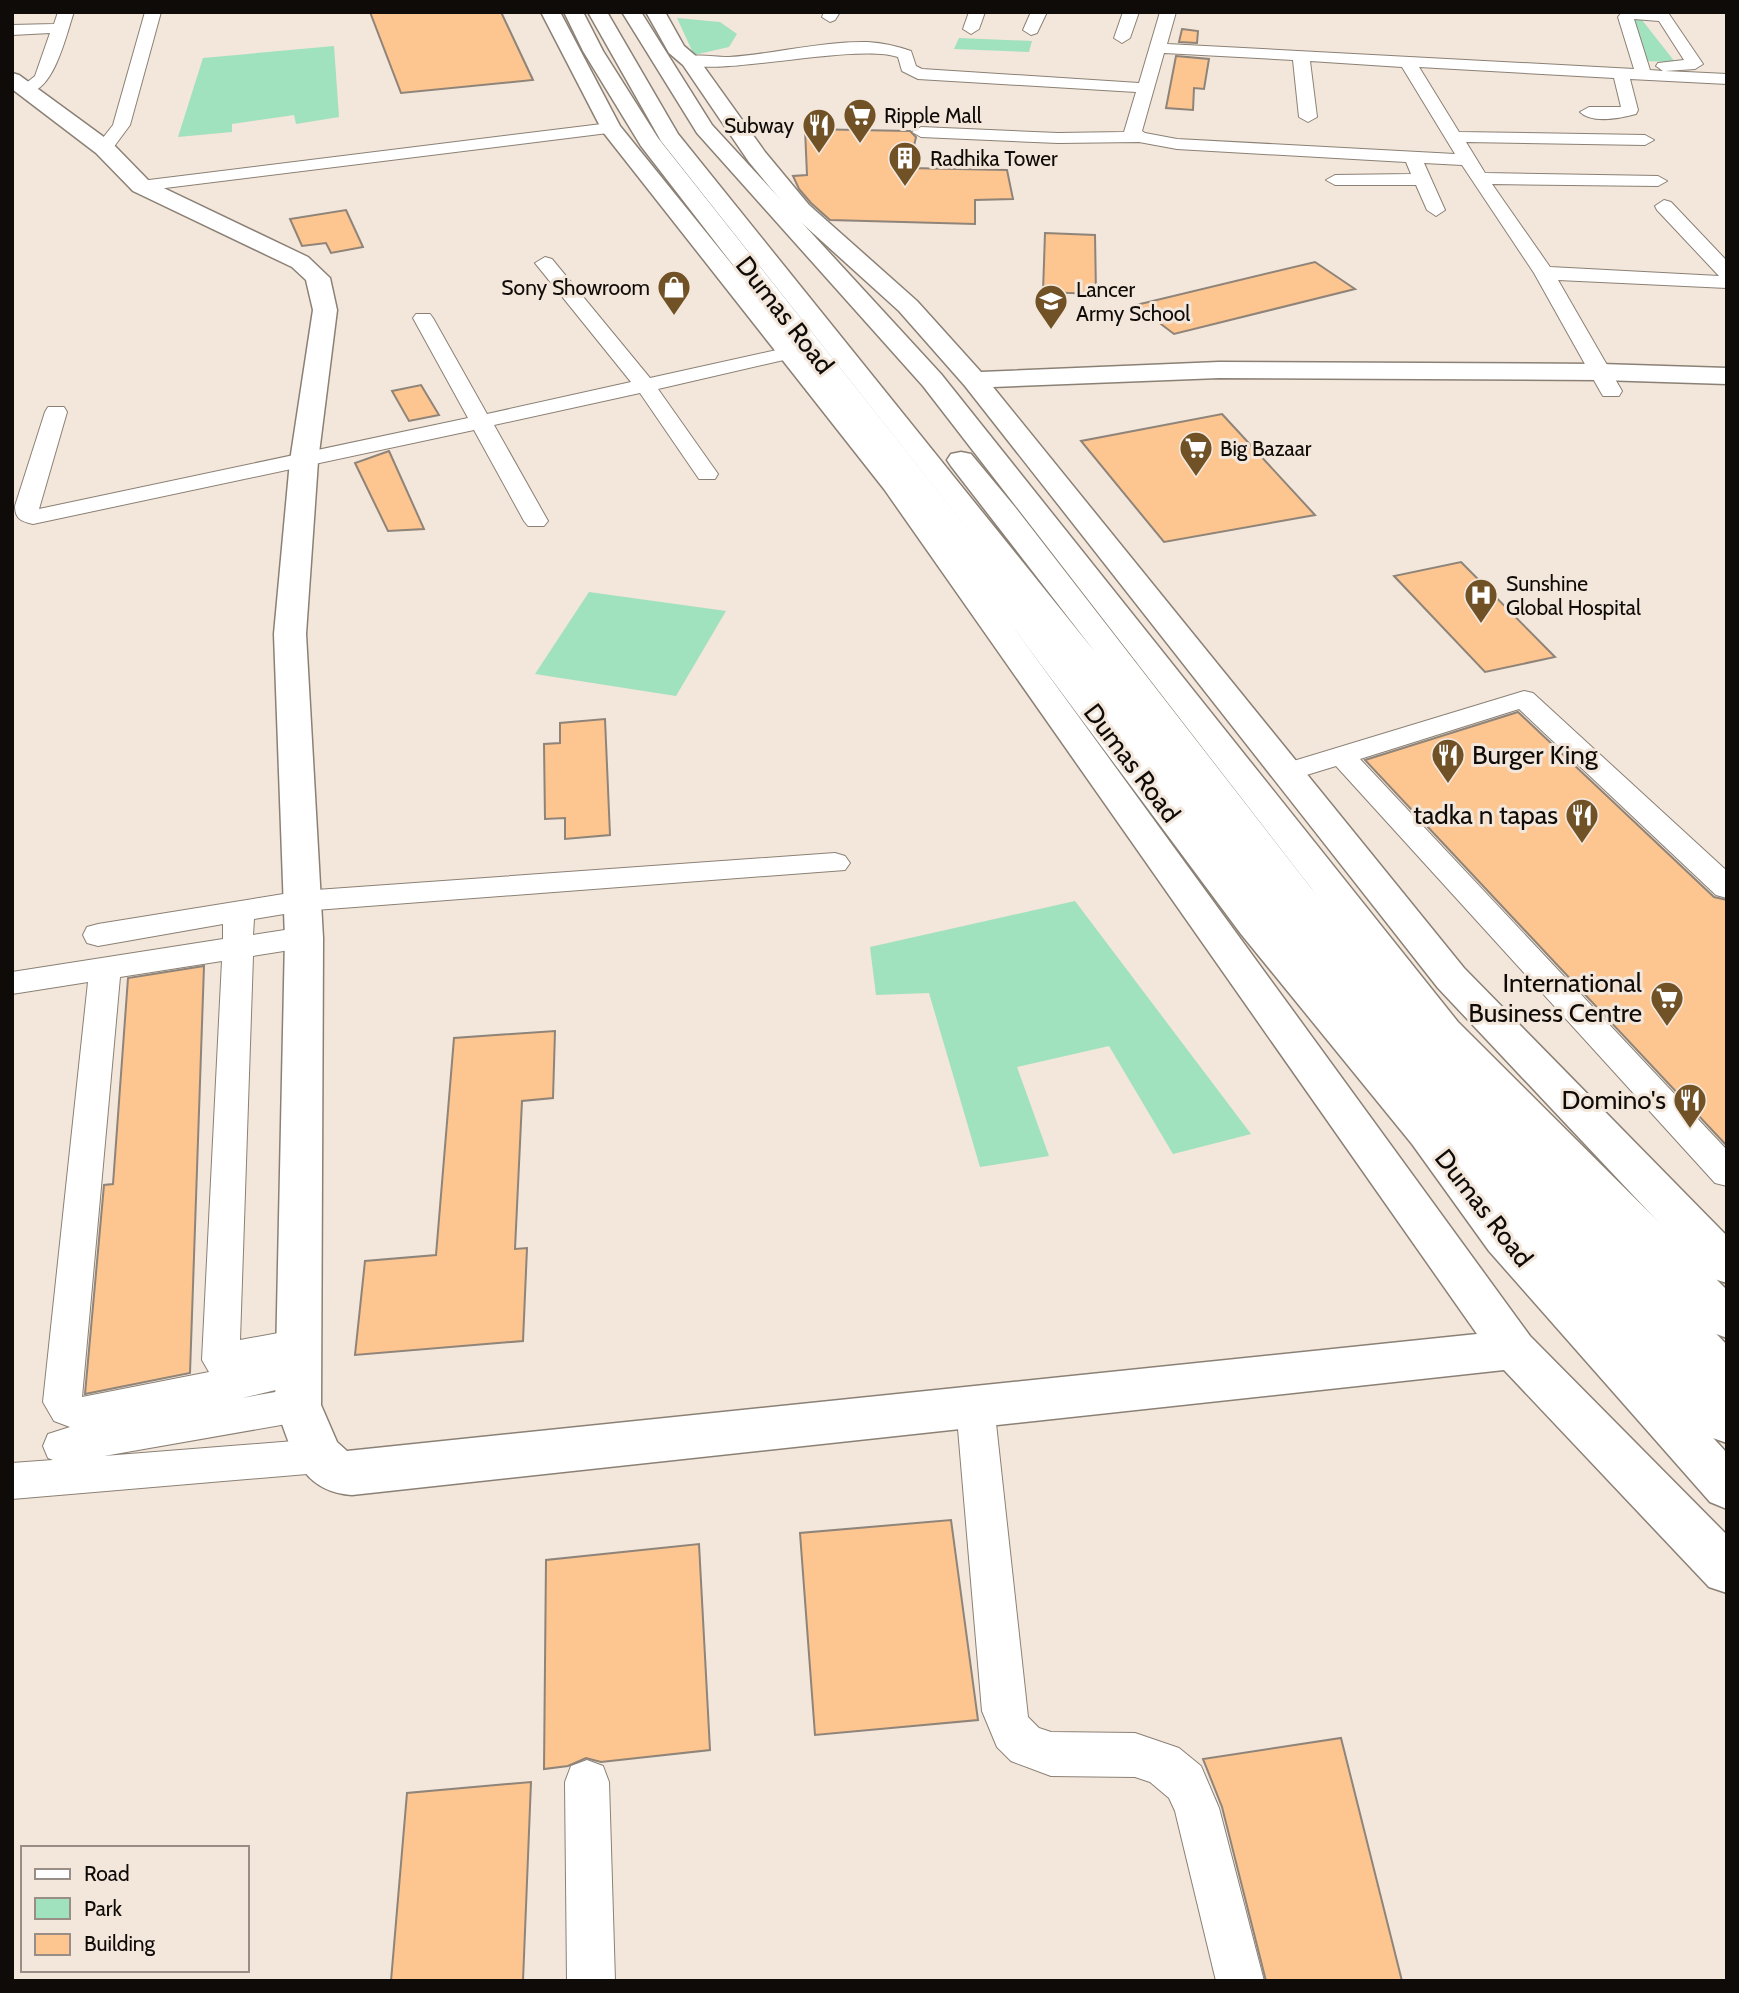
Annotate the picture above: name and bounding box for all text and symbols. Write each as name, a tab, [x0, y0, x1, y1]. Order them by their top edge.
supermarket icon: Ripple Mall	[841, 96, 879, 145]
place label: Ripple Mall	[884, 103, 982, 128]
restaurant icon: Subway	[800, 106, 838, 155]
place label: Subway	[724, 113, 794, 138]
building icon: Radhika Tower	[886, 139, 924, 188]
place label: Radhika Tower	[930, 146, 1058, 171]
street label: Dumas Road	[729, 250, 841, 380]
shop icon: Sony Showroom	[655, 268, 693, 317]
place label: Sony Showroom	[501, 275, 650, 300]
place label: Lancer Army School	[1076, 277, 1190, 326]
school or university icon: Lancer Army School	[1032, 282, 1070, 331]
supermarket icon: Big Bazaar	[1177, 429, 1215, 478]
place label: Big Bazaar	[1220, 436, 1312, 461]
place label: Sunshine Global Hospital	[1506, 571, 1641, 620]
hospital icon: Sunshine Global Hospital	[1462, 576, 1500, 625]
street label: Dumas Road	[1077, 697, 1187, 829]
restaurant icon: Burger King	[1429, 736, 1467, 785]
place label: Burger King	[1472, 739, 1599, 771]
restaurant icon: tadka n tapas	[1563, 796, 1601, 845]
place label: tadka n tapas	[1413, 799, 1558, 831]
place label: International Business Centre	[1468, 967, 1642, 1029]
supermarket icon: International Business Centre	[1648, 979, 1686, 1028]
restaurant icon: Domino's	[1671, 1081, 1709, 1130]
place label: Domino's	[1561, 1084, 1666, 1116]
street label: Dumas Road	[1428, 1143, 1540, 1273]
legend	[21, 1846, 248, 1972]
text: Road	[84, 1861, 130, 1886]
text: Park	[84, 1896, 122, 1921]
text: Building	[84, 1931, 156, 1956]

